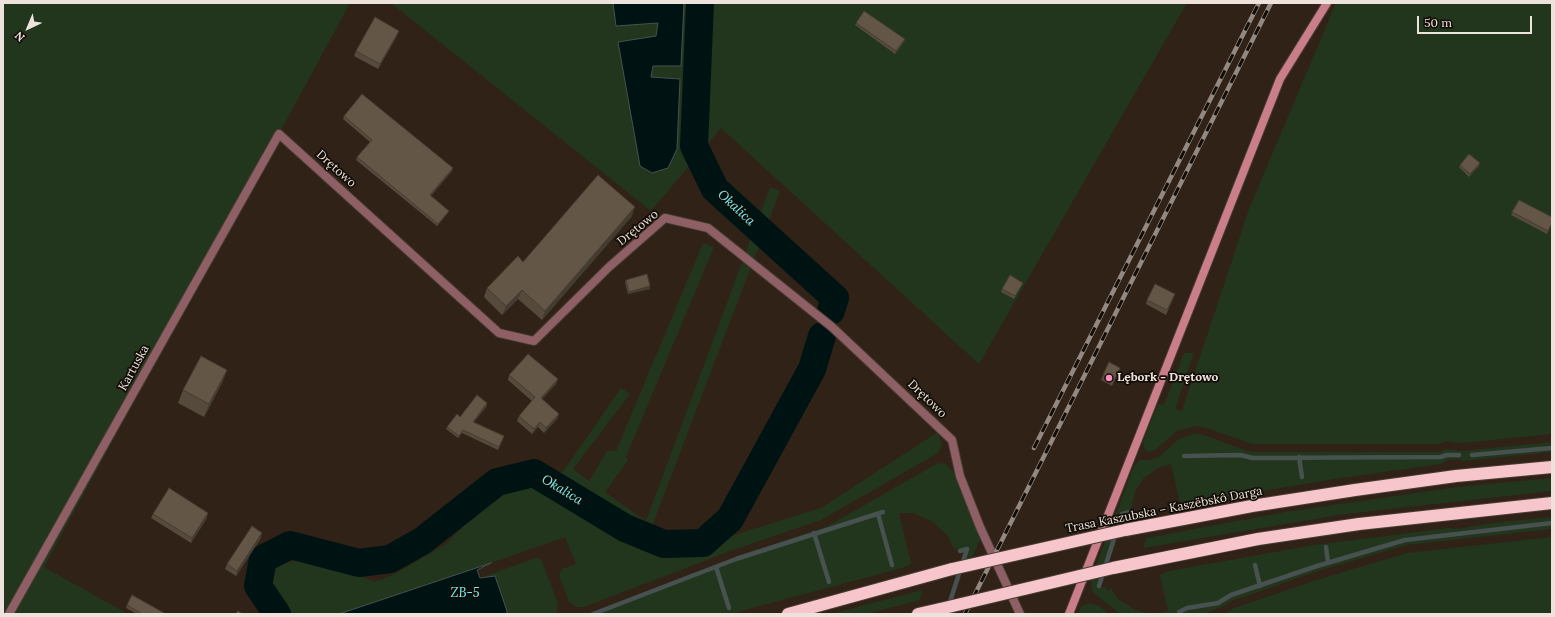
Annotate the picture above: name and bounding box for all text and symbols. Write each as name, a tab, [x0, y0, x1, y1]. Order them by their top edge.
north arrow	[8, 8, 48, 48]
scale bar	[1419, 8, 1534, 34]
text: 50 m	[1424, 15, 1452, 30]
text: N	[12, 29, 28, 45]
street label: Drętowo	[313, 147, 359, 191]
water label: Okalica	[714, 187, 758, 229]
street label: Drętowo	[615, 207, 661, 249]
street label: Kartuska	[116, 343, 152, 393]
place label: Lębork - Drętowo	[1117, 371, 1218, 385]
marker: Lębork - Drętowo	[1104, 373, 1114, 383]
street label: Drętowo	[905, 377, 949, 421]
water label: Okalica	[539, 472, 585, 508]
street label: Trasa Kaszubska – Kaszëbskô Darga	[1064, 484, 1264, 536]
water label: ZB-5	[450, 585, 480, 601]

